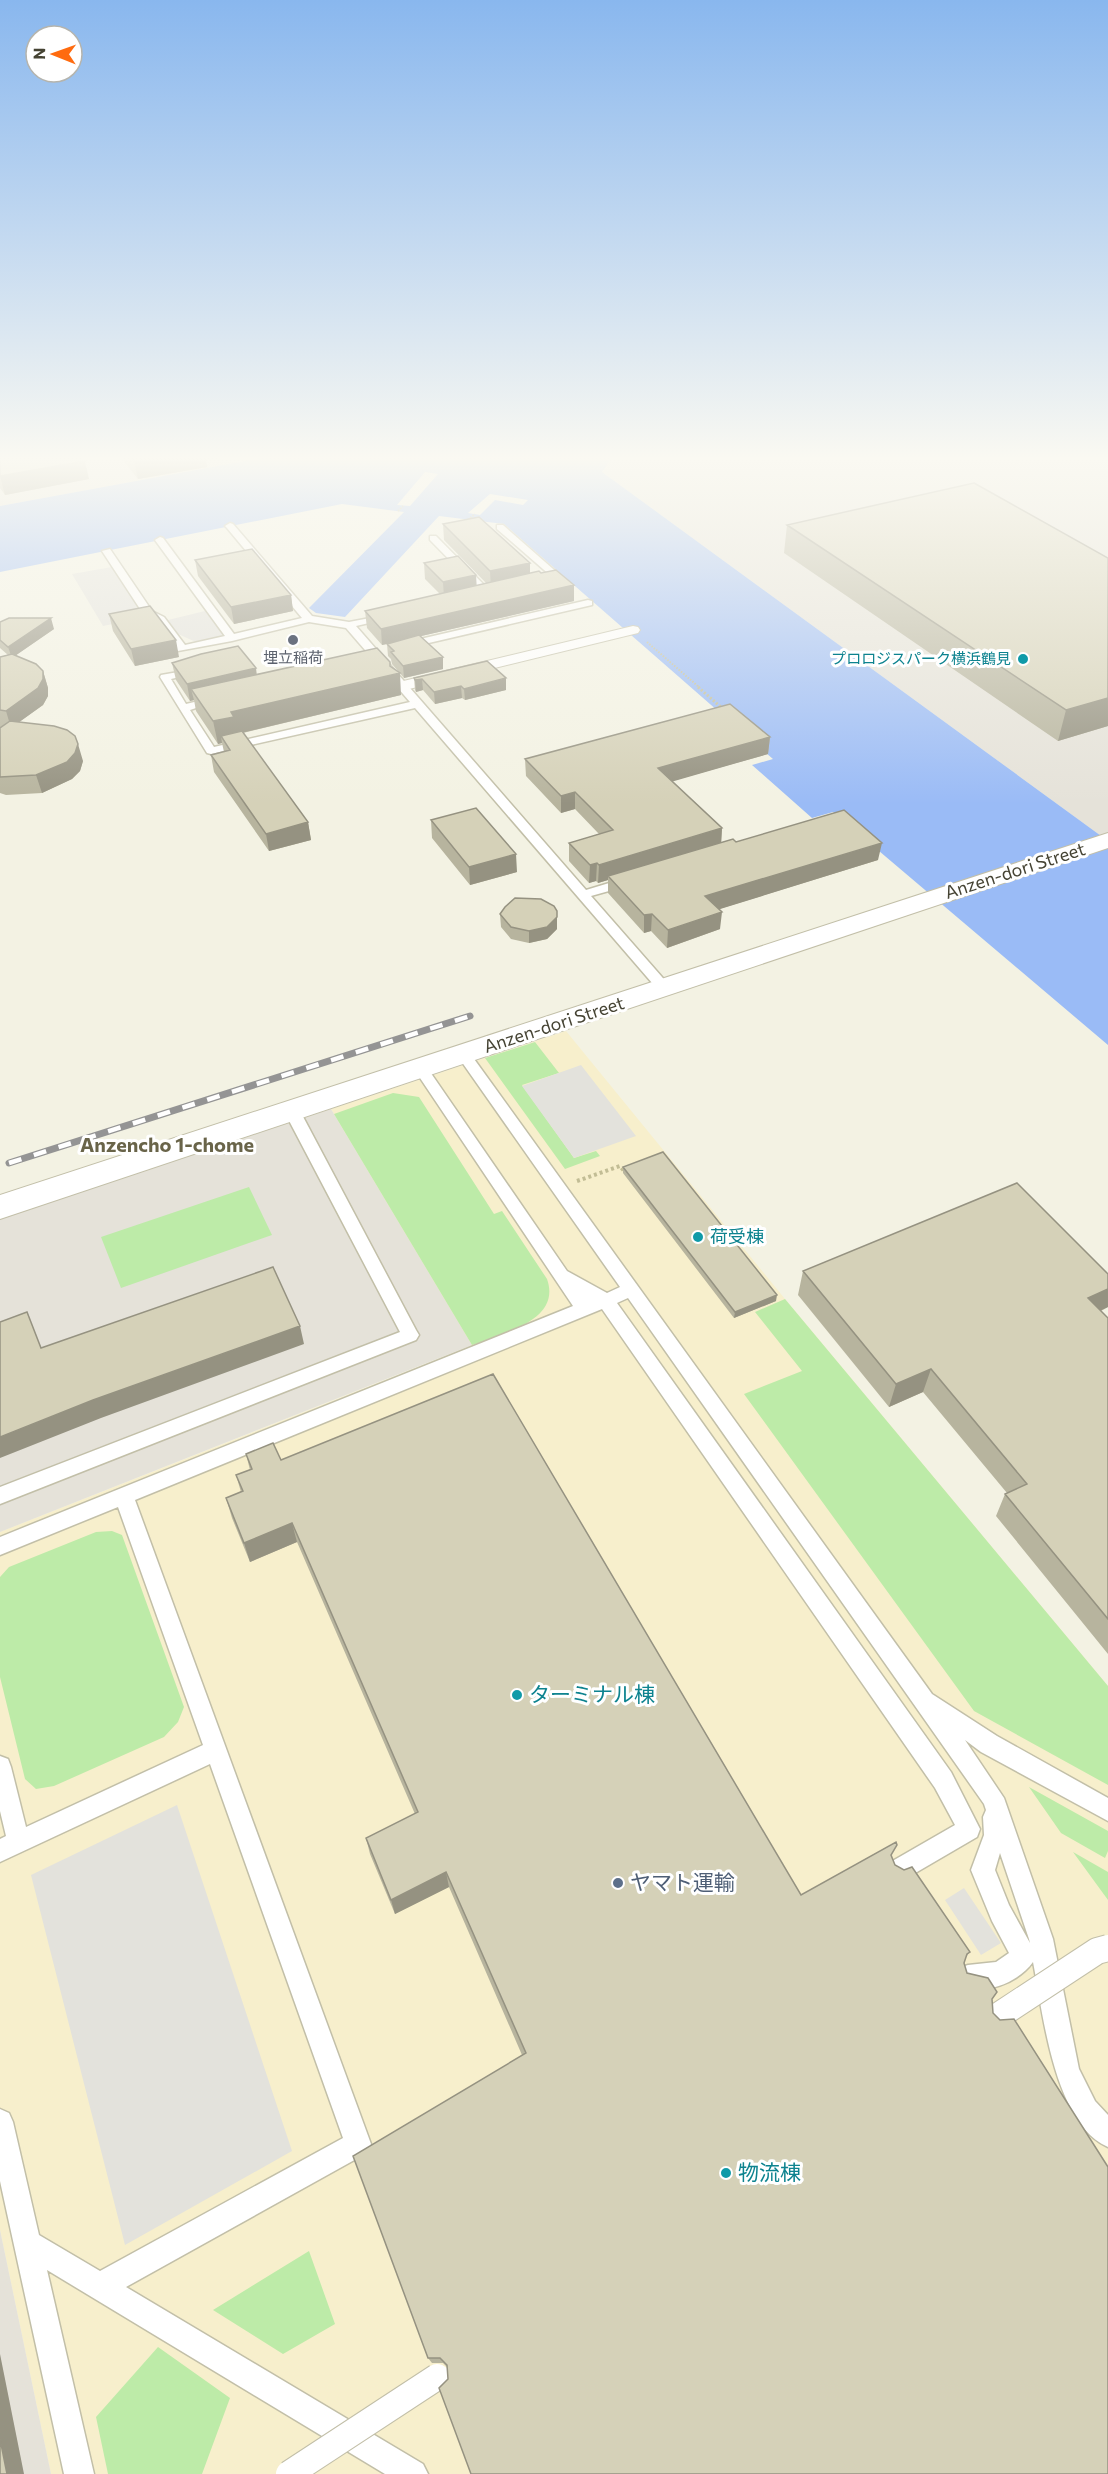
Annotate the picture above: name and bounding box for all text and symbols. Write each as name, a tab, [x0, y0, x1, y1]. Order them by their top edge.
north arrow	[24, 24, 84, 84]
text: N	[29, 48, 48, 60]
marker: 埋立稲荷	[286, 633, 300, 647]
place label: 埋立稲荷	[263, 648, 323, 666]
place label: プロロジスパーク横浜鶴見	[831, 649, 1011, 667]
marker: プロロジスパーク横浜鶴見	[1016, 652, 1030, 666]
street label: Anzen-dori Street	[942, 837, 1088, 903]
street label: Anzen-dori Street	[481, 991, 627, 1057]
district label: Anzencho 1-chome	[80, 1132, 254, 1156]
place label: 荷受棟	[710, 1225, 764, 1247]
marker: 荷受棟	[691, 1230, 705, 1244]
place label: ターミナル棟	[529, 1681, 655, 1706]
marker: ターミナル棟	[510, 1688, 524, 1702]
place label: ヤマト運輸	[630, 1869, 735, 1894]
marker: ヤマト運輸	[611, 1876, 625, 1890]
place label: 物流棟	[738, 2159, 801, 2184]
marker: 物流棟	[719, 2166, 733, 2180]

